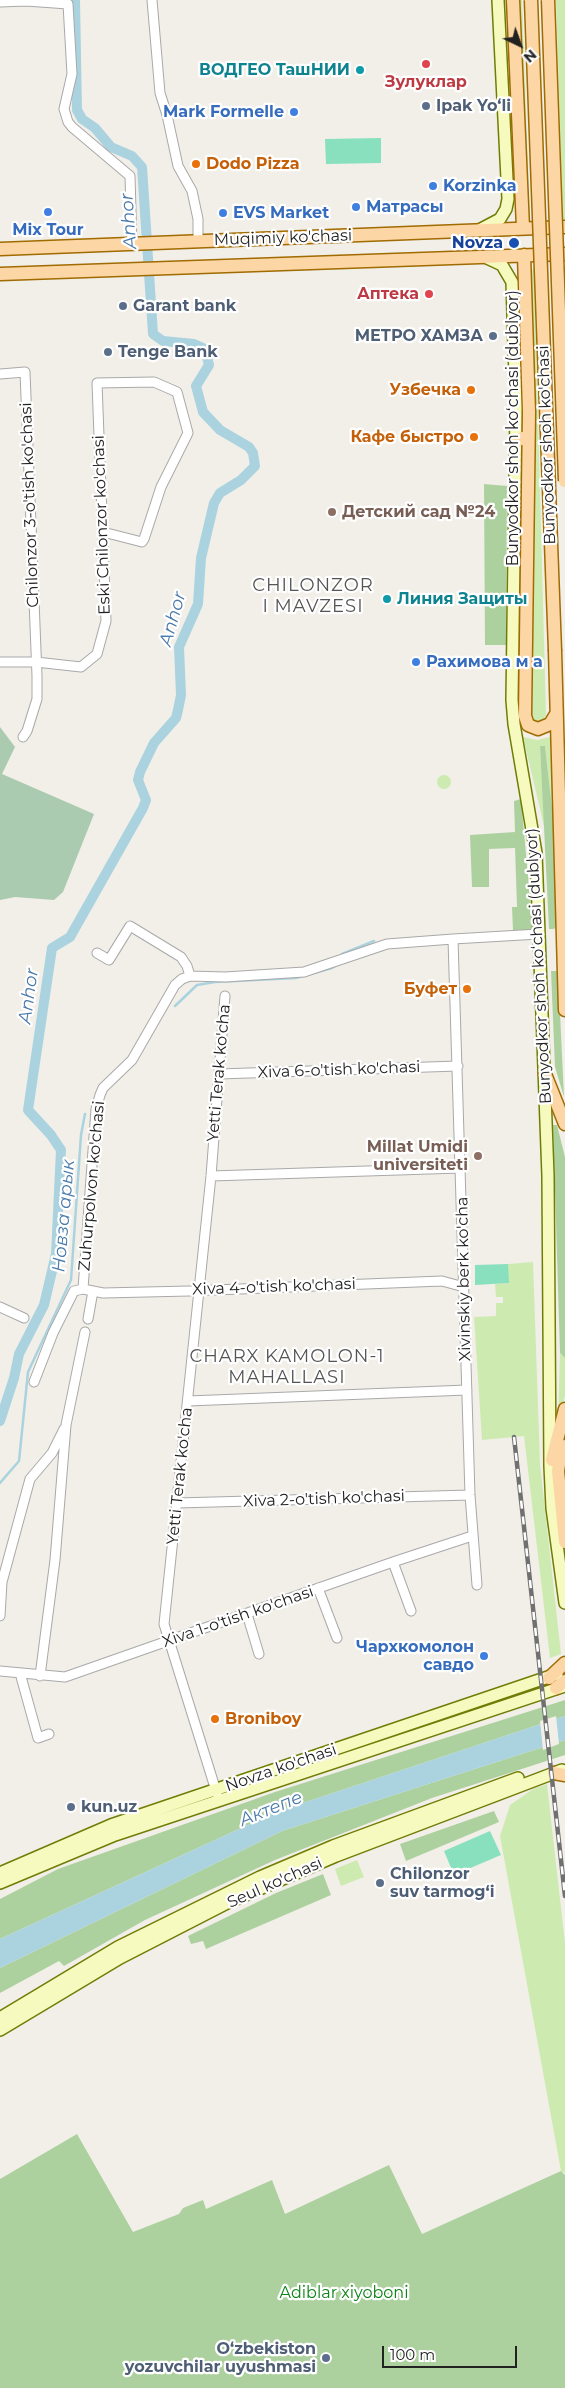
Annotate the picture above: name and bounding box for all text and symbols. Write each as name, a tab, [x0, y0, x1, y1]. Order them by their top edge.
north arrow	[495, 20, 545, 70]
text: N	[520, 46, 540, 67]
marker: Зулуклар	[420, 58, 432, 70]
place label: ВОДГЕО ТашНИИ	[199, 60, 350, 80]
marker: ВОДГЕО ТашНИИ	[354, 64, 366, 76]
place label: Зулуклар	[385, 72, 467, 92]
place label: Ipak Yoʻli	[436, 96, 511, 116]
marker: Ipak Yoʻli	[420, 100, 432, 112]
place label: Mark Formelle	[163, 102, 284, 122]
marker: Mark Formelle	[288, 106, 300, 118]
place label: Dodo Pizza	[206, 154, 300, 174]
marker: Dodo Pizza	[190, 158, 202, 170]
place label: Korzinka	[443, 176, 517, 196]
marker: Korzinka	[427, 180, 439, 192]
water label: Anhor	[116, 192, 142, 250]
place label: Матрасы	[366, 197, 443, 217]
marker: Матрасы	[350, 201, 362, 213]
place label: EVS Market	[233, 203, 329, 223]
marker: Mix Tour	[42, 206, 54, 218]
marker: EVS Market	[217, 207, 229, 219]
place label: Mix Tour	[12, 220, 84, 240]
street label: Muqimiy ko'chasi	[213, 226, 353, 250]
place label: Novza	[452, 233, 503, 253]
marker: Novza	[507, 236, 521, 250]
place label: Аптека	[357, 284, 419, 304]
marker: Аптека	[423, 288, 435, 300]
street label: Bunyodkor shoh koʻchasi (dublyor)	[503, 290, 523, 566]
place label: Garant bank	[133, 296, 236, 316]
marker: Garant bank	[117, 300, 129, 312]
place label: МЕТРО ХАМЗА	[355, 326, 483, 346]
marker: МЕТРО ХАМЗА	[487, 330, 499, 342]
place label: Tenge Bank	[118, 342, 218, 362]
street label: Bunyodkor shoh ko'chasi	[534, 345, 560, 545]
marker: Tenge Bank	[102, 346, 114, 358]
place label: Узбечка	[389, 380, 461, 400]
marker: Узбечка	[465, 384, 477, 396]
street label: Chilonzor 3-o'tish ko'chasi	[17, 402, 43, 608]
place label: Кафе быстро	[350, 427, 464, 447]
marker: Кафе быстро	[468, 431, 480, 443]
street label: Eski Chilonzor ko'chasi	[89, 435, 115, 615]
place label: Детский сад №24	[342, 502, 495, 522]
marker: Детский сад №24	[326, 506, 338, 518]
district label: CHILONZOR I MAVZESI	[251, 575, 375, 618]
water label: Anhor	[155, 589, 191, 649]
place label: Линия Защиты	[397, 589, 527, 609]
marker: Линия Защиты	[381, 593, 393, 605]
place label: Рахимова м а	[426, 652, 543, 672]
marker: Рахимова м а	[410, 656, 422, 668]
street label: Bunyodkor shoh koʻchasi (dublyor)	[522, 828, 556, 1104]
water label: Anhor	[14, 967, 44, 1025]
place label: Буфет	[404, 979, 457, 999]
marker: Буфет	[461, 983, 473, 995]
street label: Yetti Terak ko'cha	[203, 1003, 235, 1143]
street label: Xiva 6-o'tish ko'chasi	[257, 1058, 421, 1082]
street label: Zuhurpolvon ko'chasi	[75, 1100, 109, 1272]
place label: Millat Umidi universiteti	[367, 1137, 468, 1175]
marker: Millat Umidi universiteti	[472, 1150, 484, 1162]
water label: Новза арык	[48, 1159, 80, 1273]
street label: Xivinskiy berk ko'cha	[453, 1196, 475, 1362]
street label: Xiva 4-o'tish ko'chasi	[192, 1275, 356, 1299]
district label: CHARX KAMOLON-1 MAHALLASI	[188, 1346, 386, 1388]
street label: Yetti Terak ko'cha	[163, 1406, 197, 1546]
street label: Xiva 2-o'tish ko'chasi	[243, 1487, 405, 1511]
street label: Xiva 1-o'tish ko'chasi	[160, 1582, 316, 1652]
place label: Чархкомолон савдо	[356, 1637, 474, 1675]
marker: Чархкомолон савдо	[478, 1650, 490, 1662]
place label: Broniboy	[225, 1709, 301, 1729]
marker: Broniboy	[209, 1713, 221, 1725]
street label: Novza ko'chasi	[223, 1740, 339, 1796]
water label: Актепе	[236, 1787, 306, 1831]
place label: kun.uz	[81, 1797, 137, 1817]
marker: kun.uz	[65, 1801, 77, 1813]
street label: Seul ko'chasi	[224, 1853, 326, 1913]
place label: Chilonzor suv tarmog‘i	[390, 1864, 495, 1902]
marker: Chilonzor suv tarmog‘i	[374, 1877, 386, 1889]
park label: Adiblar xiyoboni	[280, 2283, 408, 2303]
scale bar	[385, 2336, 520, 2368]
place label: Oʻzbekiston yozuvchilar uyushmasi	[125, 2339, 316, 2377]
text: 100 m	[390, 2345, 435, 2364]
marker: Oʻzbekiston yozuvchilar uyushmasi	[320, 2352, 332, 2364]

